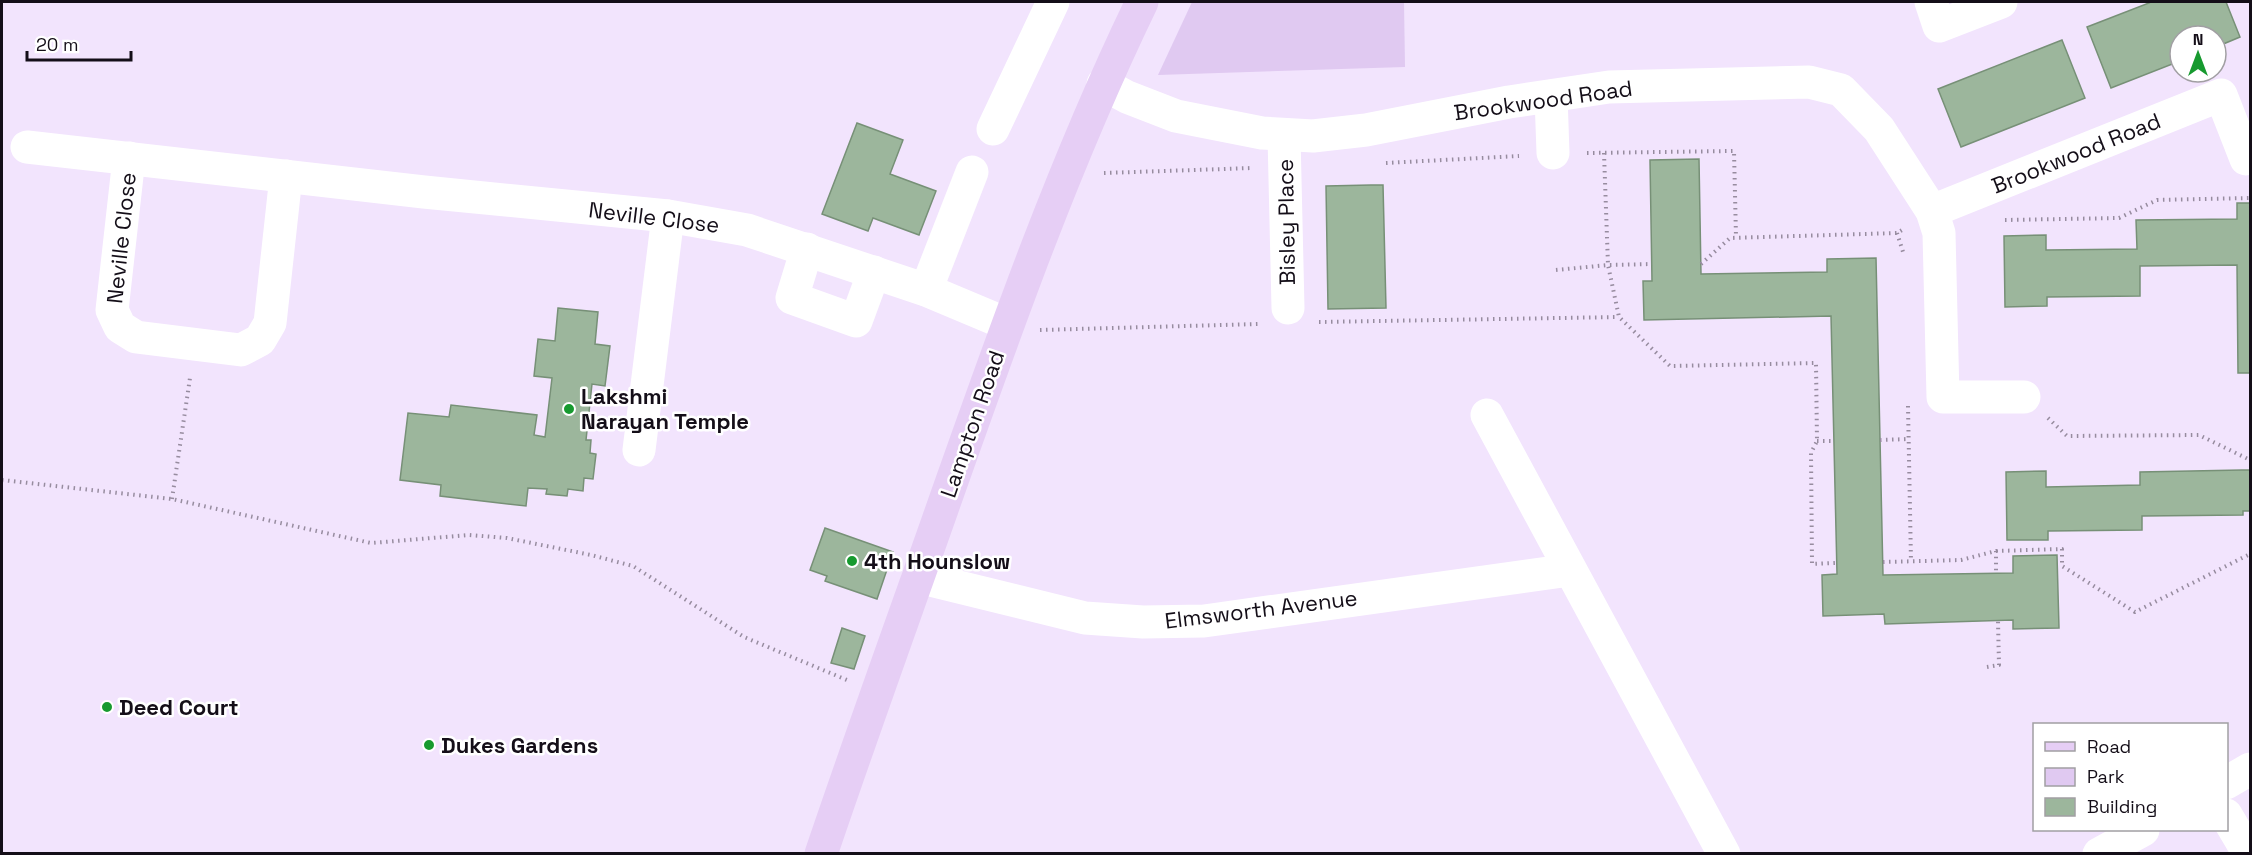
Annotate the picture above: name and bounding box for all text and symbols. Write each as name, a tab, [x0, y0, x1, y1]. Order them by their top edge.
scale bar	[27, 24, 130, 62]
north arrow	[2168, 24, 2228, 84]
text: N	[2193, 29, 2203, 50]
text: 20 m	[36, 33, 79, 56]
street label: Brookwood Road	[1452, 74, 1634, 126]
street label: Brookwood Road	[1987, 106, 2165, 200]
street label: Bisley Place	[1271, 159, 1301, 285]
street label: Neville Close	[100, 171, 142, 305]
street label: Neville Close	[587, 195, 721, 239]
street label: Lampton Road	[934, 347, 1010, 501]
place label: Lakshmi Narayan Temple	[581, 382, 749, 435]
marker: Lakshmi Narayan Temple	[562, 402, 576, 416]
place label: 4th Hounslow	[864, 547, 1010, 575]
marker: 4th Hounslow	[845, 554, 859, 568]
street label: Elmsworth Avenue	[1163, 583, 1359, 635]
place label: Deed Court	[119, 693, 239, 721]
marker: Deed Court	[100, 700, 114, 714]
legend	[2033, 723, 2228, 831]
place label: Dukes Gardens	[441, 731, 598, 759]
text: Road	[2087, 735, 2131, 758]
marker: Dukes Gardens	[422, 738, 436, 752]
text: Park	[2087, 765, 2125, 788]
text: Building	[2087, 795, 2157, 818]

